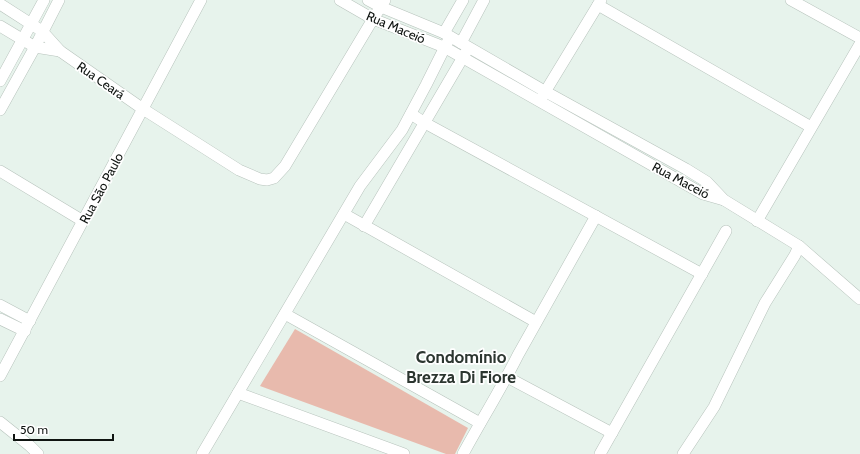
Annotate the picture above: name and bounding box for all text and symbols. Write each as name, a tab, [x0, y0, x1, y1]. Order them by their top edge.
street label: Rua Maceió	[364, 7, 428, 47]
street label: Rua Ceará	[74, 58, 129, 103]
street label: Rua São Paulo	[76, 150, 126, 226]
street label: Rua Maceió	[650, 158, 712, 202]
district label: Condomínio Brezza Di Fiore	[406, 347, 516, 387]
scale bar	[14, 416, 113, 442]
text: 50 m	[20, 422, 48, 437]

